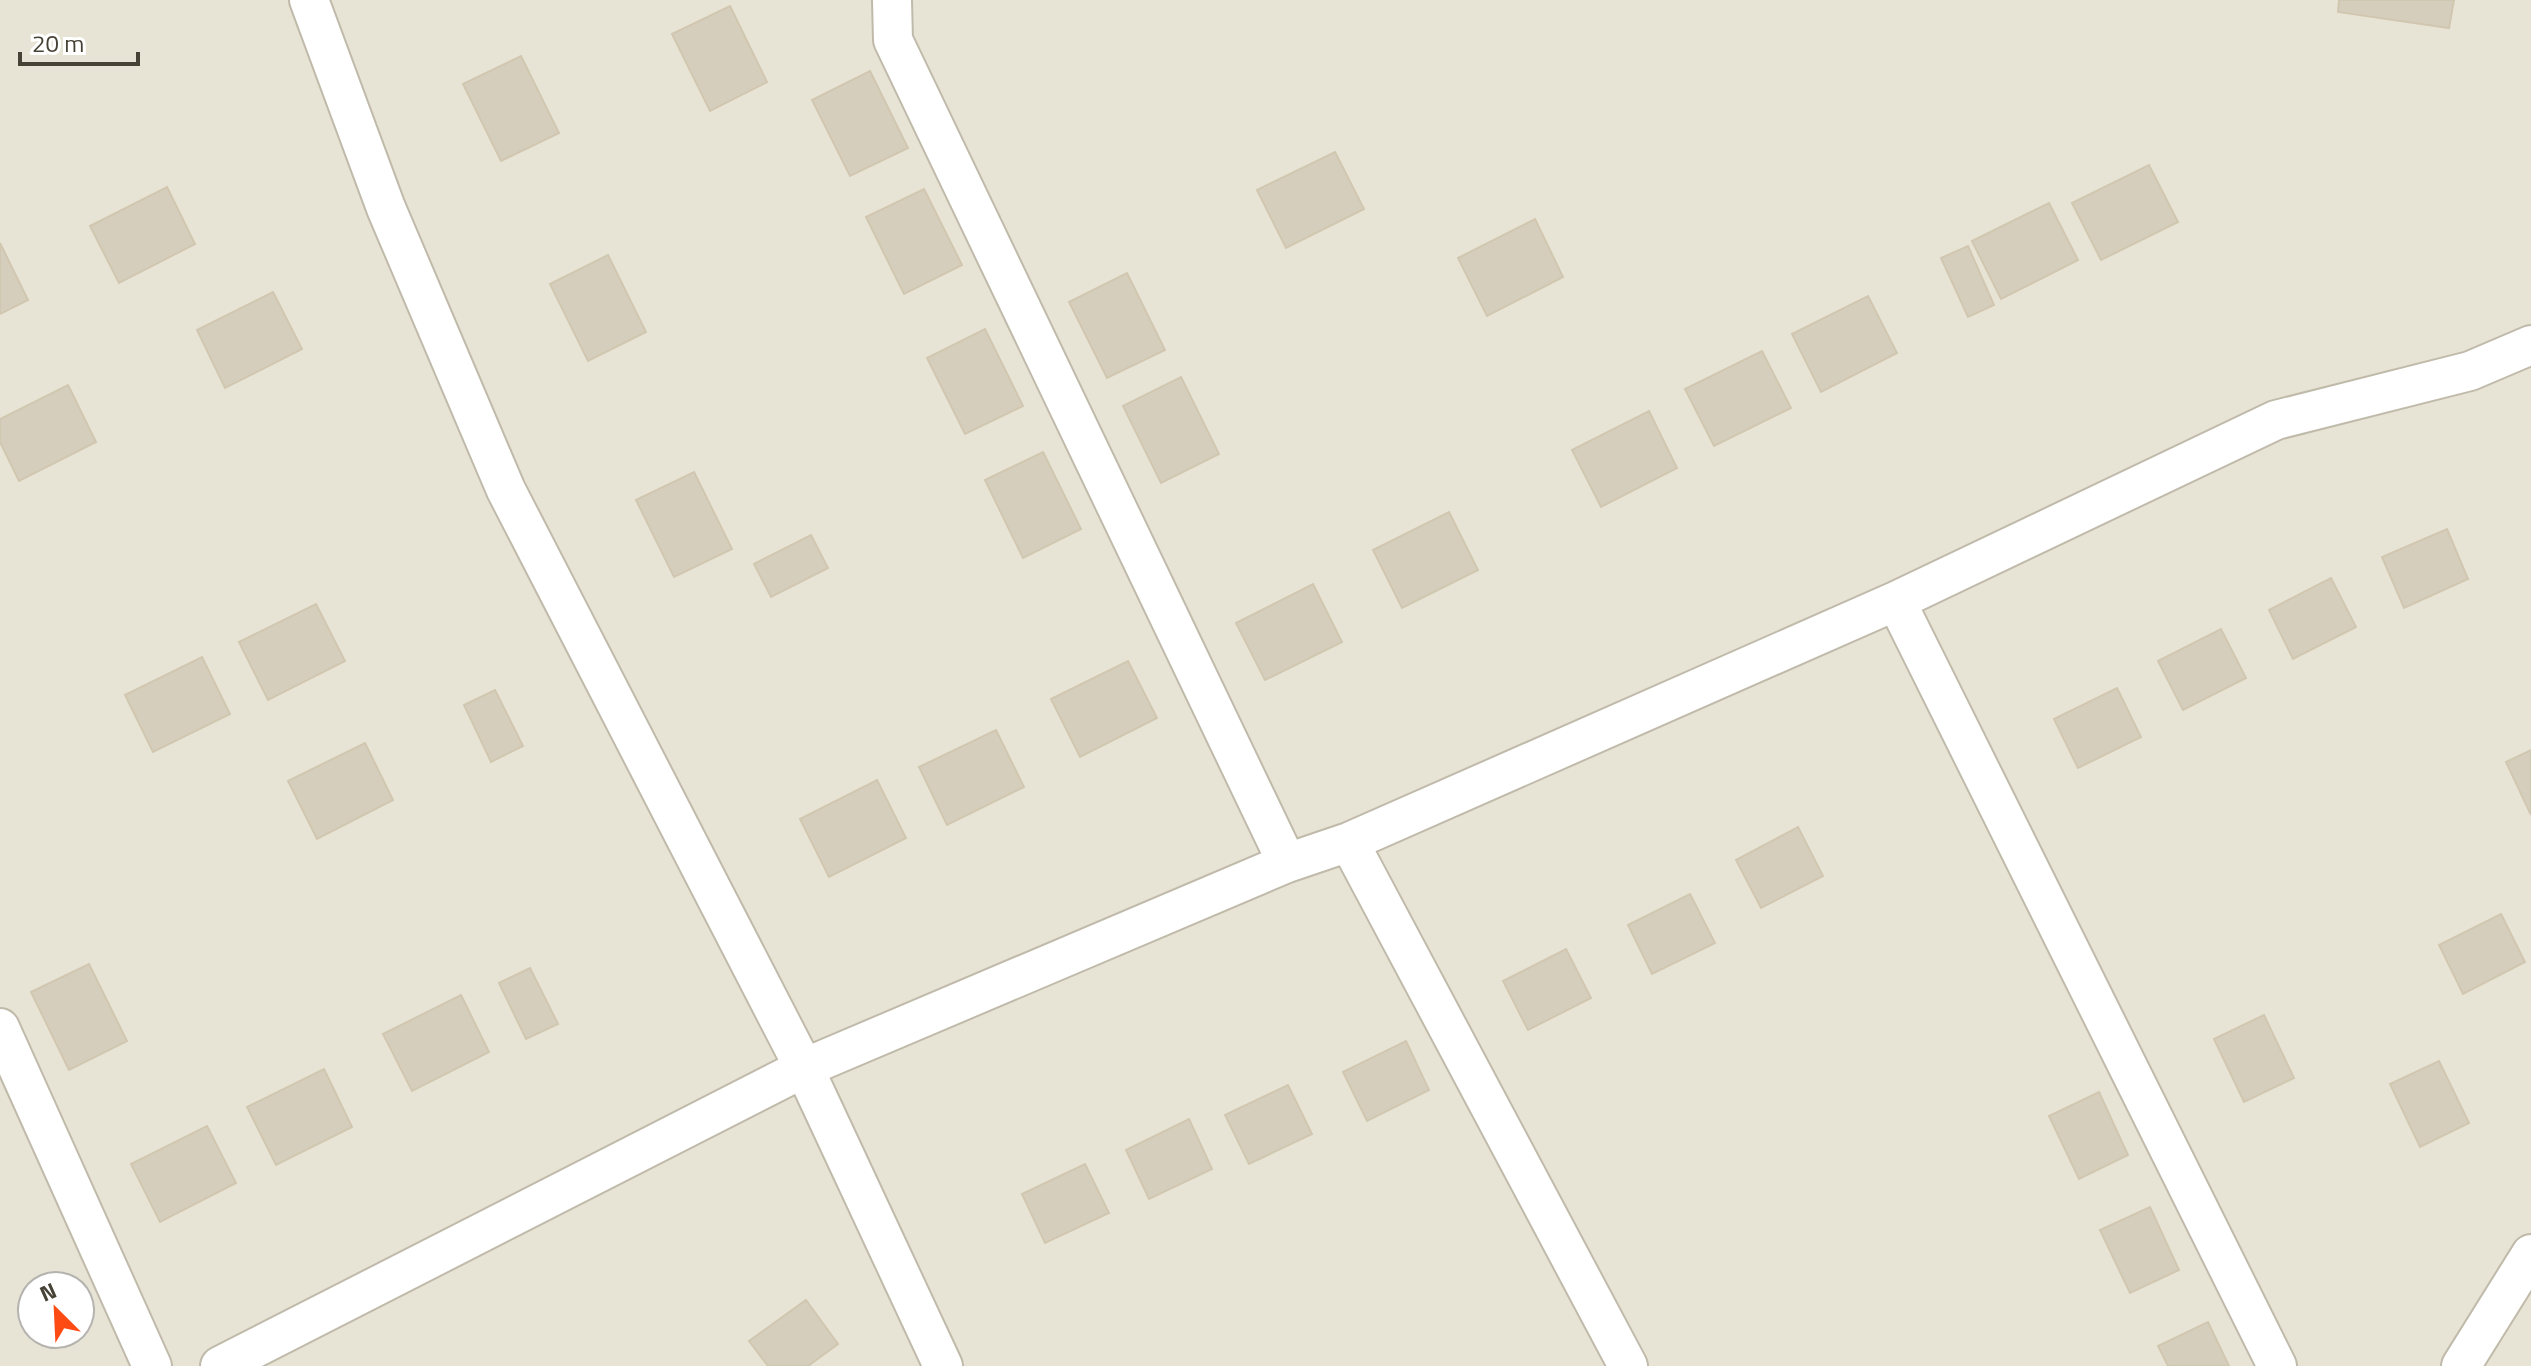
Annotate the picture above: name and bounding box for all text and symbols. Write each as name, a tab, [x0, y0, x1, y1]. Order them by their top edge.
scale bar	[20, 16, 138, 66]
text: 20 m	[32, 25, 84, 61]
north arrow	[16, 1270, 96, 1350]
text: N	[34, 1273, 62, 1310]

